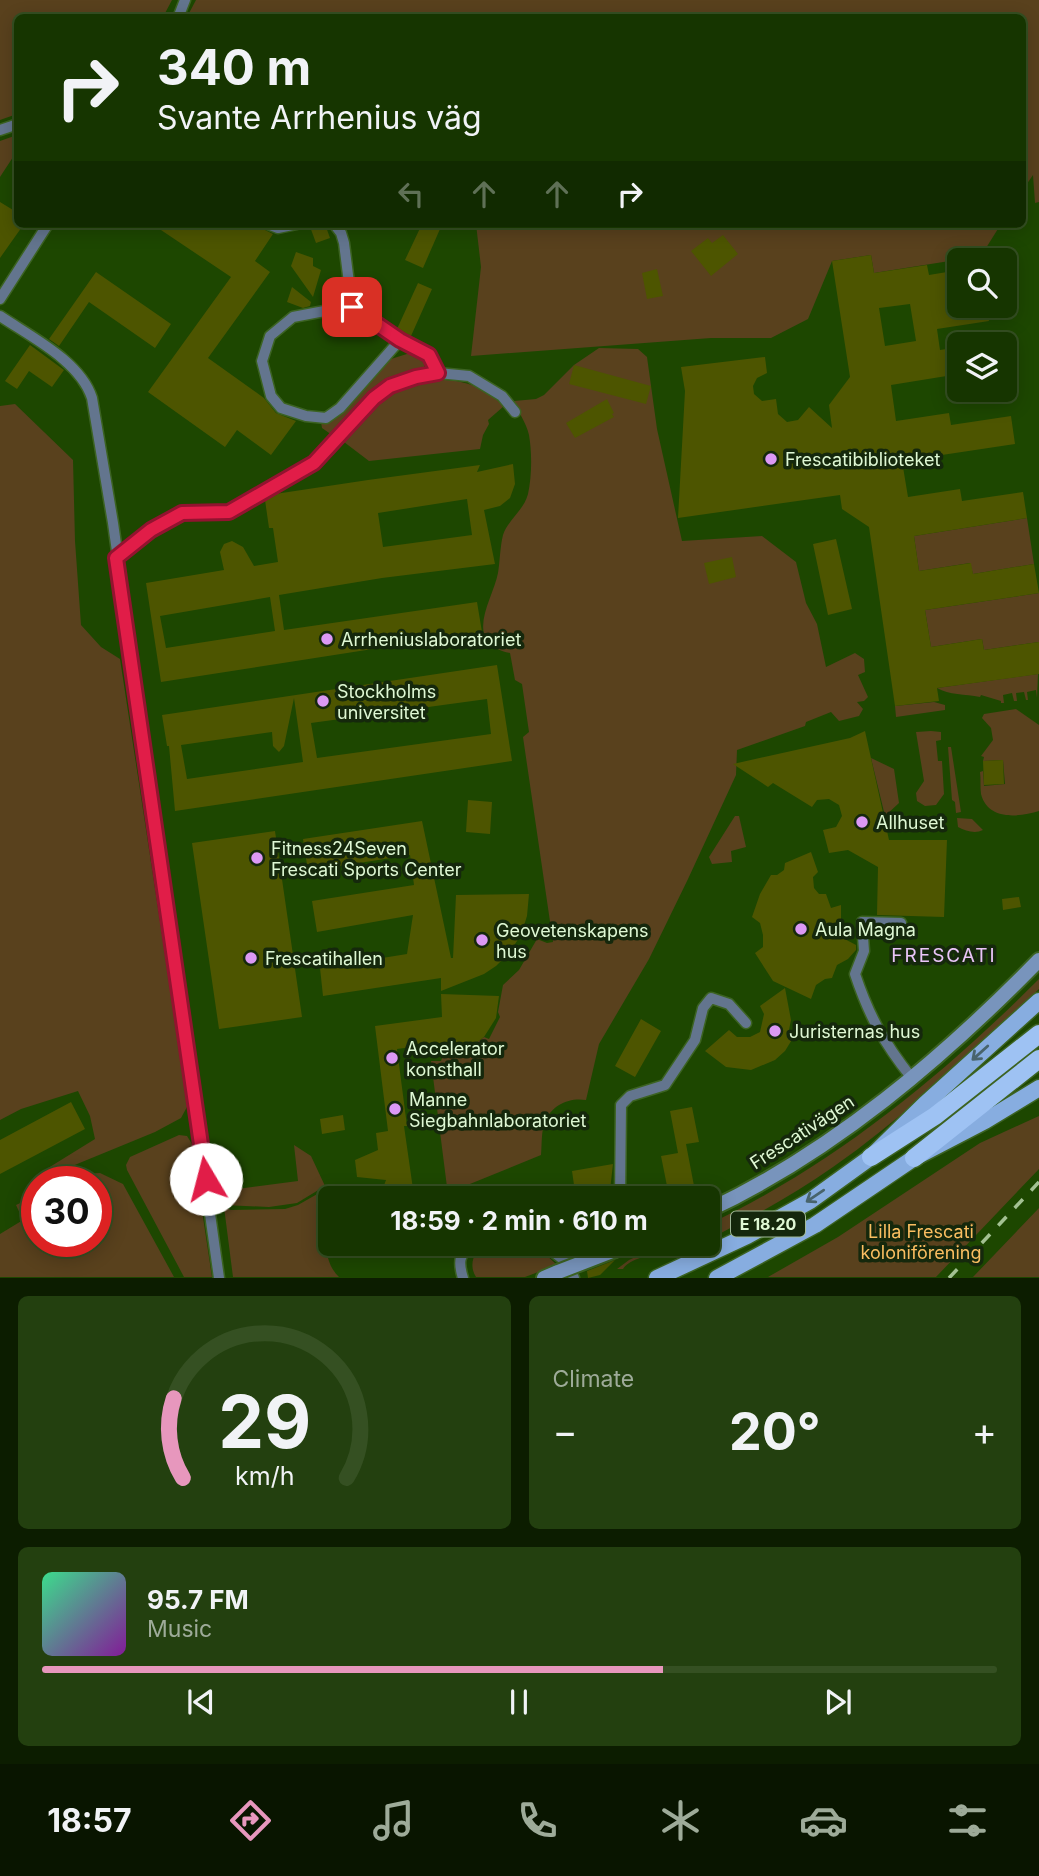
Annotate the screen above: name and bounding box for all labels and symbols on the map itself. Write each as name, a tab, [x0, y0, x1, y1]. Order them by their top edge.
pin	[322, 277, 382, 337]
place label: Frescatibiblioteket	[785, 449, 940, 470]
marker: Frescatibiblioteket	[763, 451, 779, 467]
place label: Arrheniuslaboratoriet	[341, 629, 521, 650]
marker: Arrheniuslaboratoriet	[319, 631, 335, 647]
place label: Stockholms universitet	[337, 681, 436, 723]
marker: Stockholms universitet	[315, 693, 331, 709]
place label: Allhuset	[876, 812, 944, 833]
marker: Allhuset	[854, 814, 870, 830]
place label: Fitness24Seven Frescati Sports Center	[271, 838, 462, 880]
marker: Fitness24Seven Frescati Sports Center	[249, 850, 265, 866]
place label: Aula Magna	[815, 919, 916, 940]
place label: Geovetenskapens hus	[496, 920, 649, 962]
marker: Aula Magna	[793, 921, 809, 937]
marker: Geovetenskapens hus	[474, 932, 490, 948]
district label: FRESCATI	[891, 944, 997, 967]
place label: Frescatihallen	[265, 948, 383, 969]
marker: Frescatihallen	[243, 950, 259, 966]
place label: Juristernas hus	[789, 1021, 920, 1042]
marker: Juristernas hus	[767, 1023, 783, 1039]
place label: Accelerator konsthall	[406, 1038, 505, 1080]
one-way arrow	[971, 1045, 989, 1061]
marker: Accelerator konsthall	[384, 1050, 400, 1066]
place label: Manne Siegbahnlaboratoriet	[409, 1089, 587, 1131]
street label: Frescativägen	[746, 1091, 858, 1173]
marker: Manne Siegbahnlaboratoriet	[387, 1101, 403, 1117]
position arrow	[169, 1142, 243, 1216]
speed limit sign: 30	[21, 1166, 112, 1257]
one-way arrow	[806, 1189, 825, 1203]
road number: E 18.20	[731, 1212, 805, 1236]
park label: Lilla Frescati koloniförening	[861, 1221, 981, 1263]

